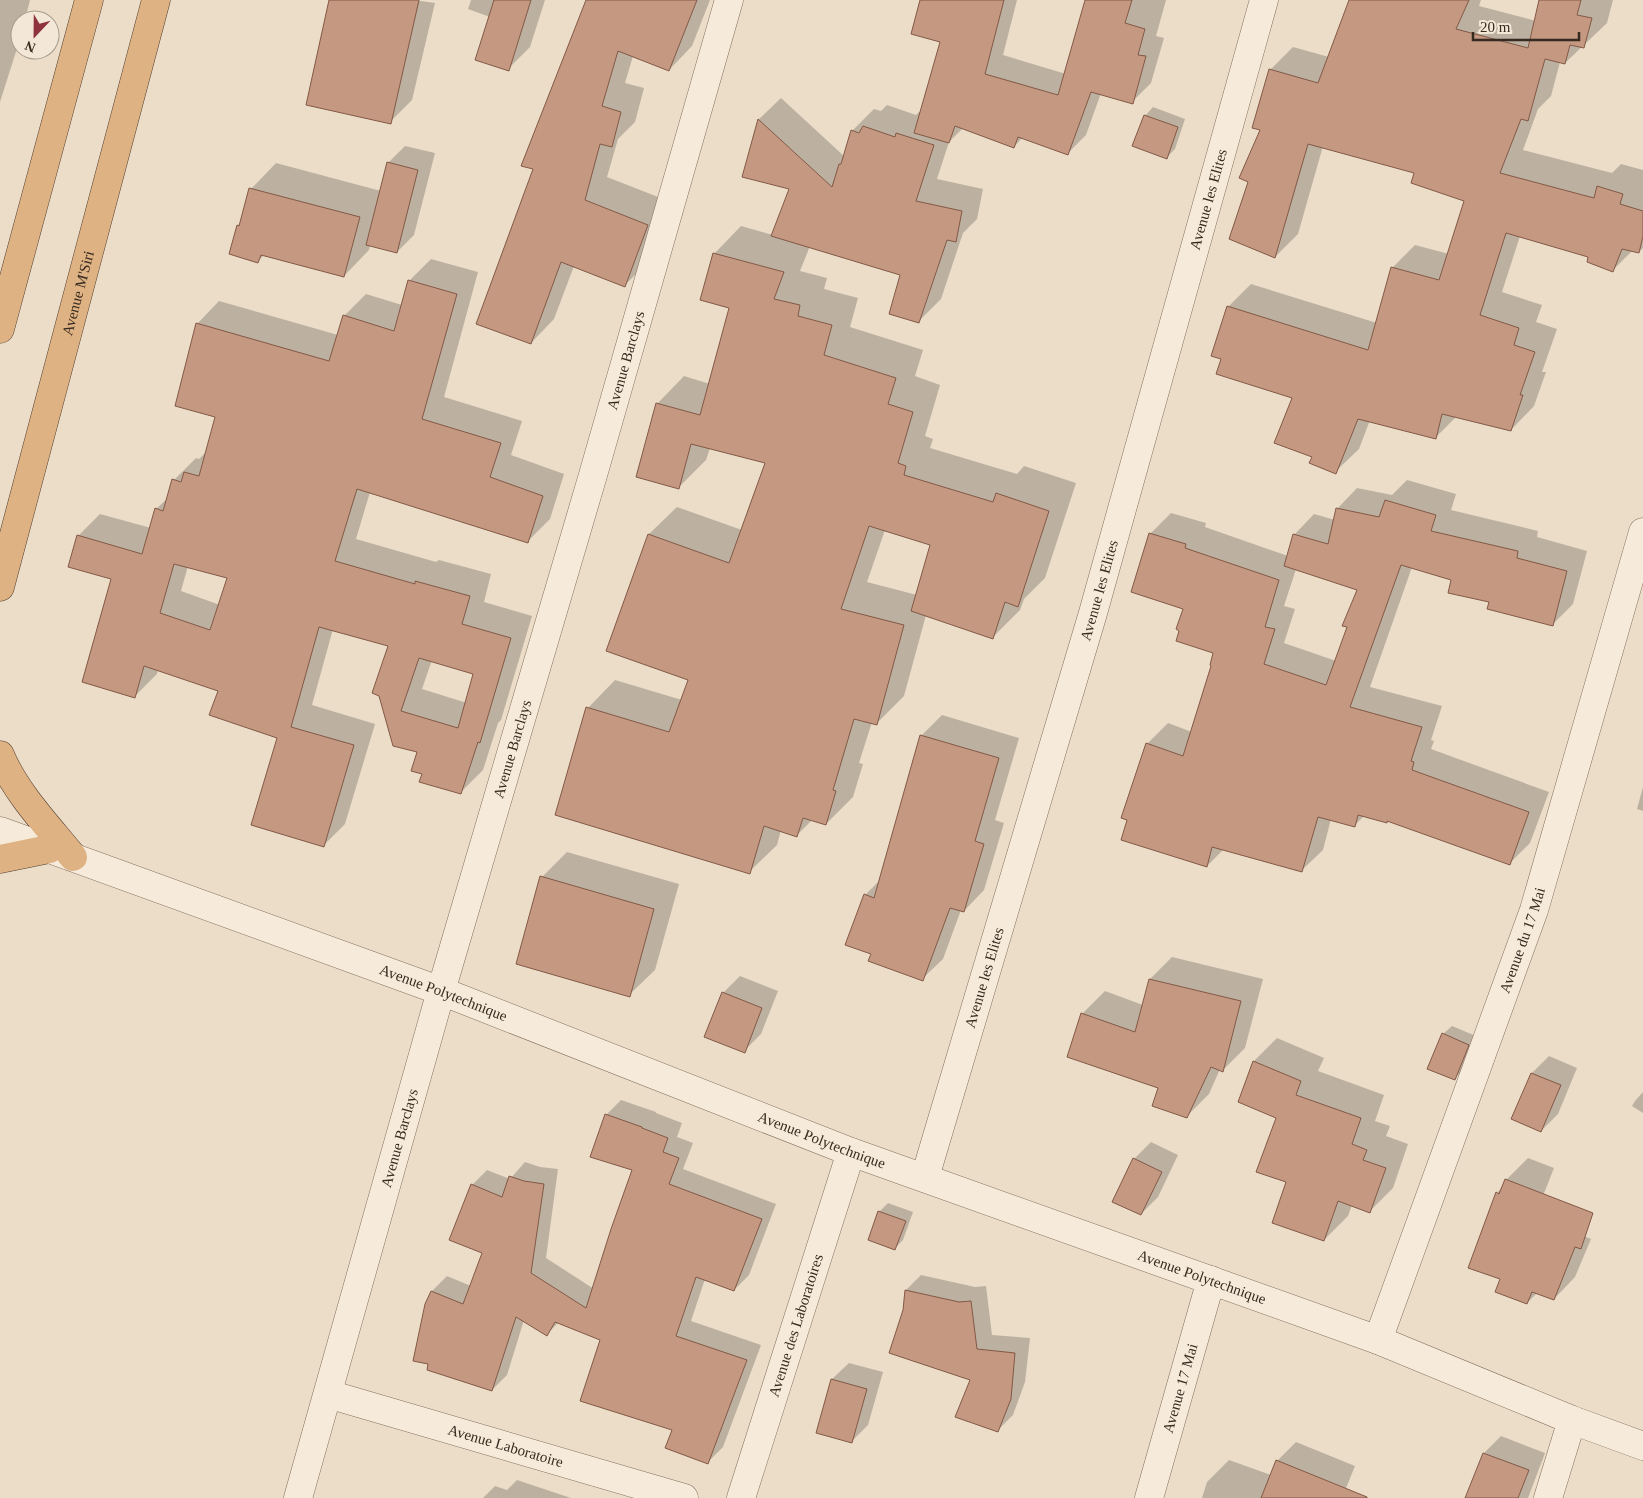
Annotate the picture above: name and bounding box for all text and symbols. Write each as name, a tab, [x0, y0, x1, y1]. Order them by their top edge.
north arrow	[10, 10, 60, 60]
scale bar	[1473, 10, 1579, 42]
text: 20 m	[1480, 19, 1511, 35]
text: N	[23, 38, 38, 55]
street label: Avenue les Elites	[1187, 147, 1230, 252]
street label: Avenue M'Siri	[59, 249, 97, 337]
street label: Avenue Barclays	[604, 309, 648, 411]
street label: Avenue les Elites	[1077, 538, 1121, 643]
street label: Avenue Barclays	[490, 698, 534, 800]
street label: Avenue du 17 Mai	[1496, 886, 1548, 995]
street label: Avenue les Elites	[962, 925, 1007, 1030]
street label: Avenue Polytechnique	[377, 961, 510, 1024]
street label: Avenue Barclays	[378, 1087, 421, 1189]
street label: Avenue Polytechnique	[756, 1108, 888, 1172]
street label: Avenue Polytechnique	[1135, 1247, 1268, 1307]
street label: Avenue des Laboratoires	[766, 1252, 826, 1399]
street label: Avenue 17 Mai	[1160, 1342, 1201, 1435]
street label: Avenue Laboratoire	[446, 1421, 565, 1470]

